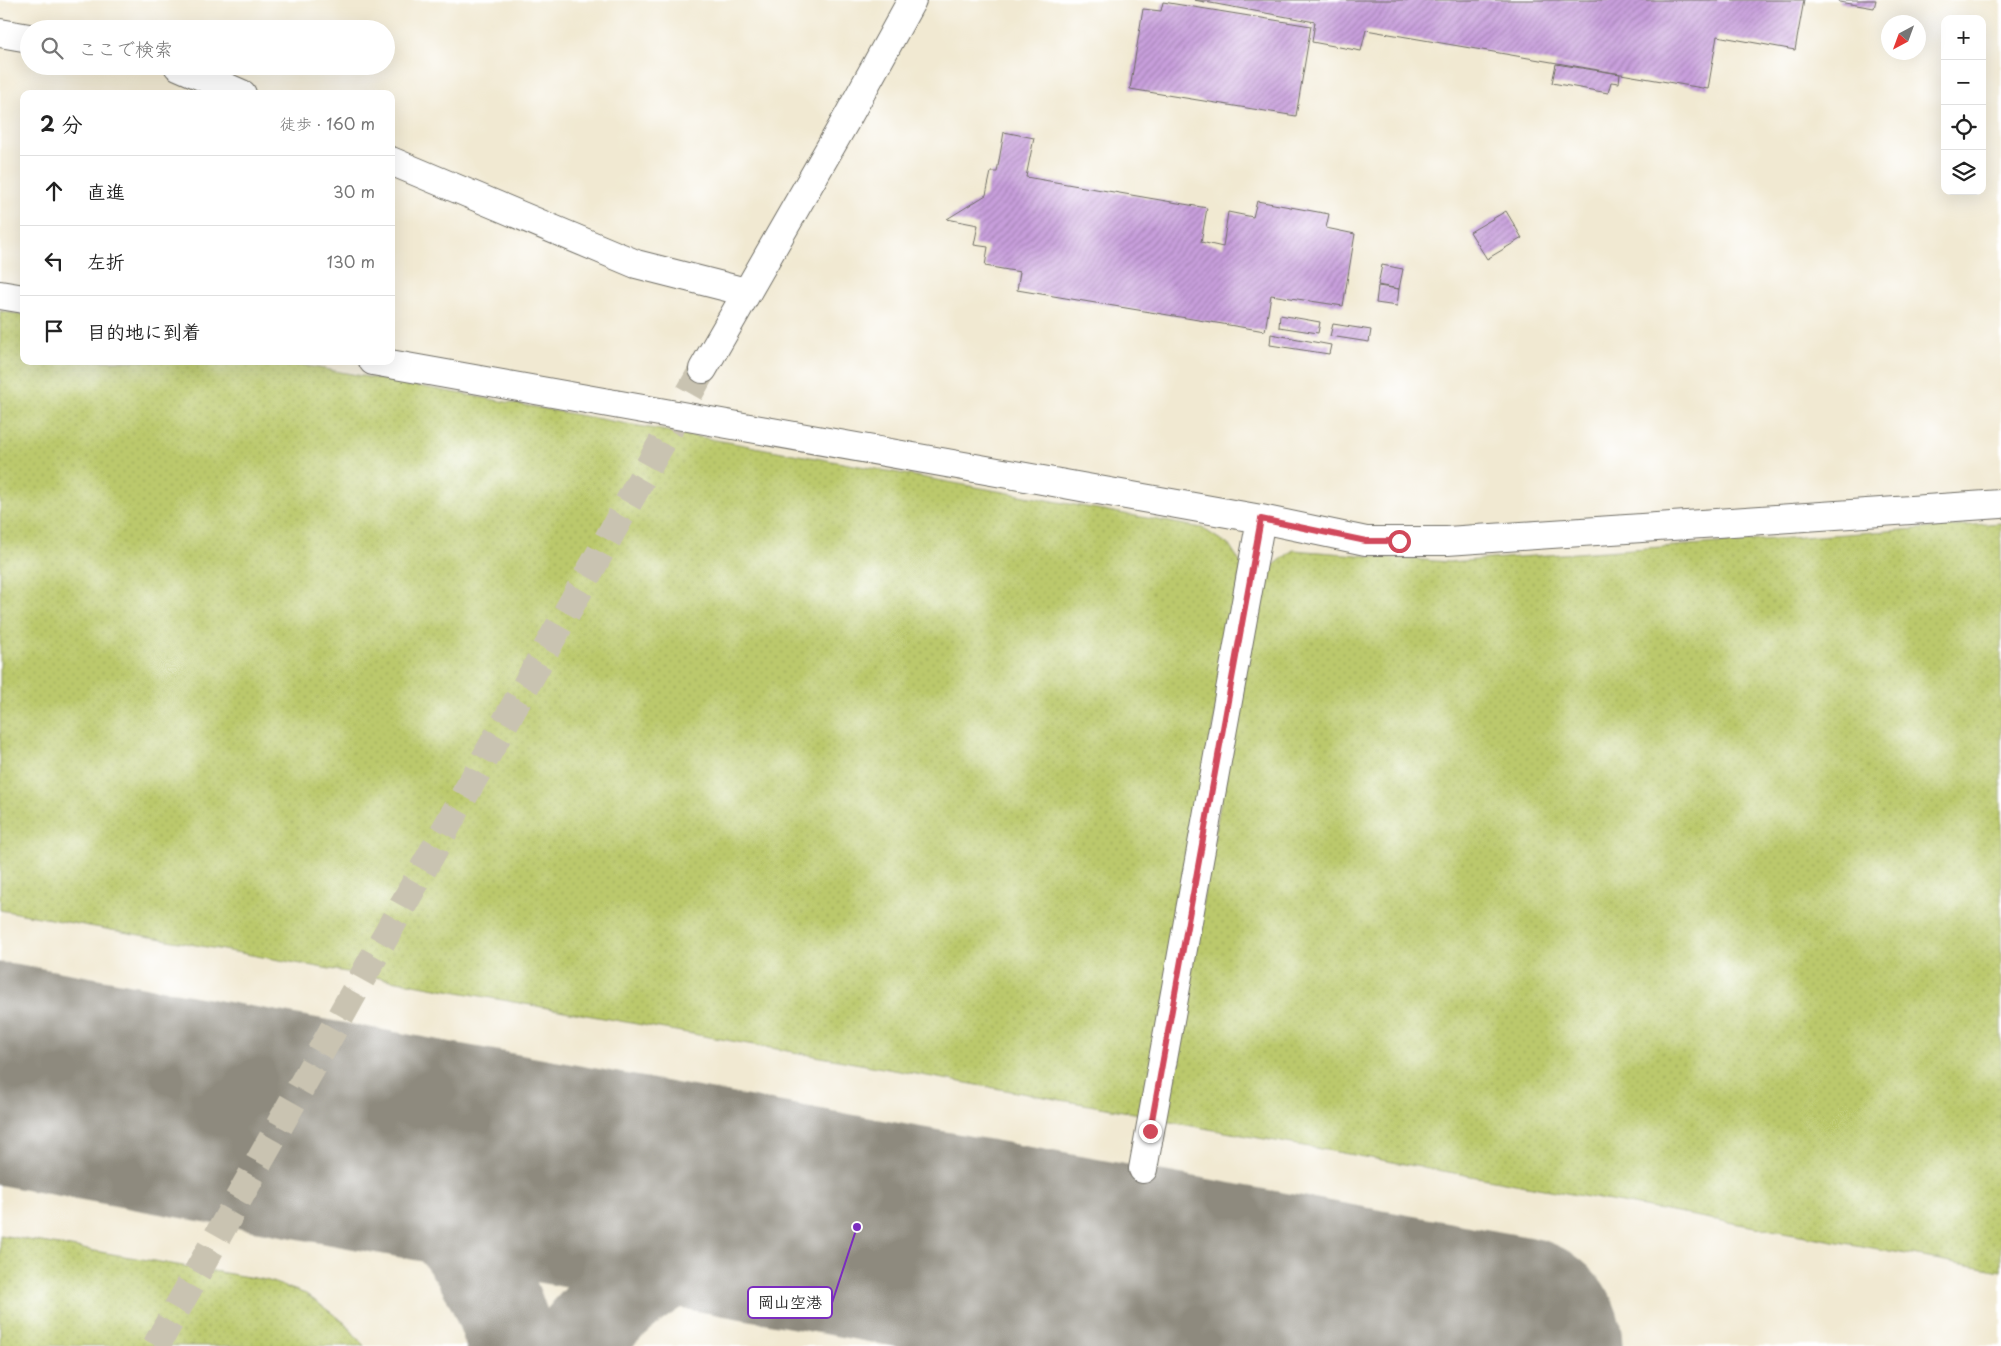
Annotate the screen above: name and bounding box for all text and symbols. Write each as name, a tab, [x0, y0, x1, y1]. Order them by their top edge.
north arrow	[1881, 15, 1926, 60]
map controls	[1941, 15, 1986, 195]
button: +	[1941, 15, 1986, 60]
search box	[20, 20, 395, 75]
icon: search	[38, 34, 66, 62]
text: ここで検索	[78, 34, 173, 62]
button: −	[1941, 60, 1986, 105]
button: locate	[1941, 105, 1986, 150]
text: 2 分	[40, 107, 82, 139]
text: 徒歩 · 160 m	[280, 111, 375, 135]
button: layers	[1941, 150, 1986, 195]
icon: ahead	[40, 177, 68, 205]
text: 直進	[87, 177, 125, 205]
text: 30 m	[333, 179, 375, 203]
icon: left	[40, 247, 68, 275]
text: 左折	[87, 247, 125, 275]
text: 130 m	[327, 249, 375, 273]
icon: arrive	[40, 317, 68, 345]
text: 目的地に到着	[87, 317, 201, 345]
route start	[1388, 530, 1411, 553]
route end	[1139, 1120, 1162, 1143]
callout: 岡山空港	[748, 1287, 832, 1318]
text: 岡山空港	[758, 1289, 822, 1313]

